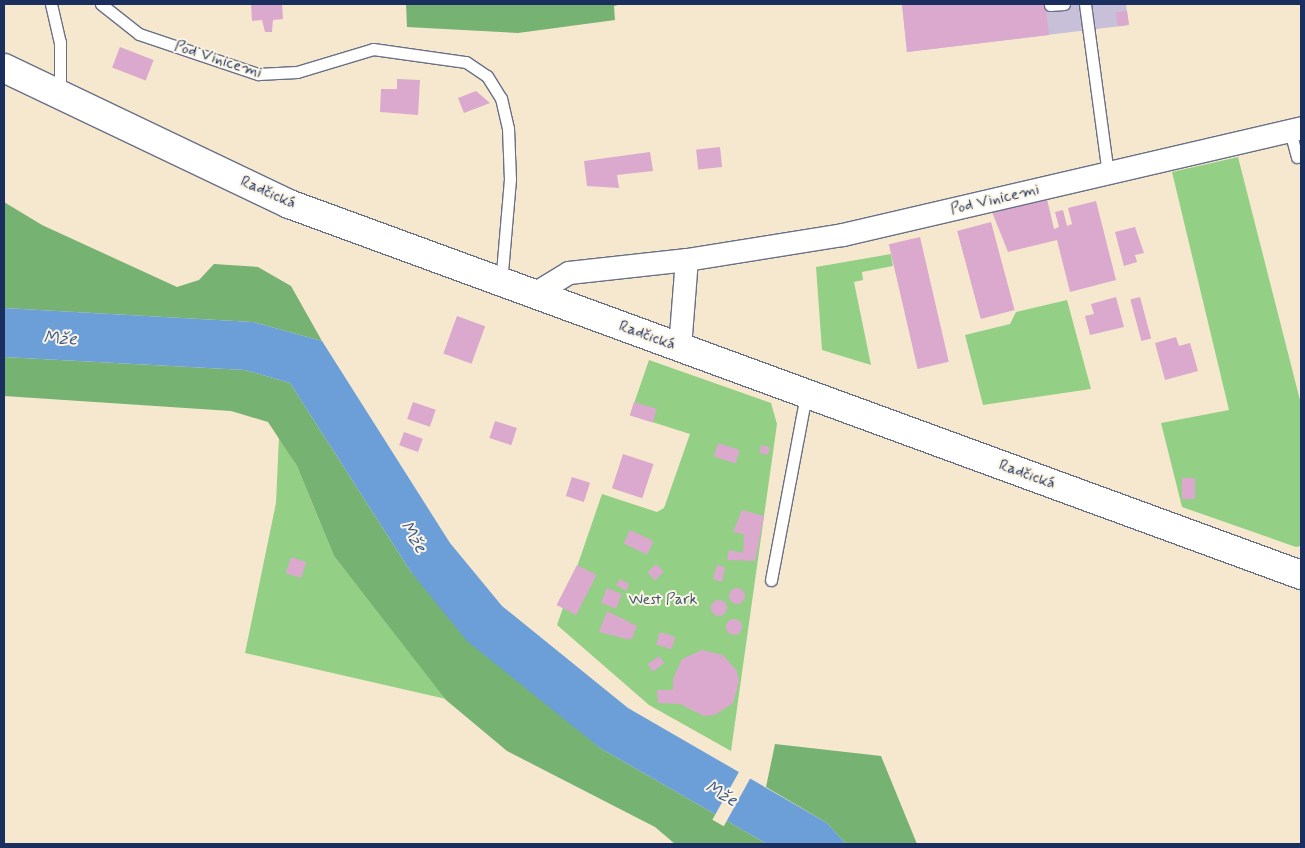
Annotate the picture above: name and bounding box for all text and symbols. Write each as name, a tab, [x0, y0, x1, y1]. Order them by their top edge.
street label: Pod Vinicemi	[175, 38, 261, 82]
street label: Radčická	[237, 172, 299, 214]
street label: Pod Vinicemi	[952, 181, 1038, 219]
street label: Radčická	[616, 317, 678, 355]
water label: Mže	[43, 327, 77, 351]
street label: Radčická	[996, 456, 1058, 494]
water label: Mže	[395, 517, 431, 557]
park label: West Park	[629, 590, 697, 610]
water label: Mže	[701, 776, 741, 812]

